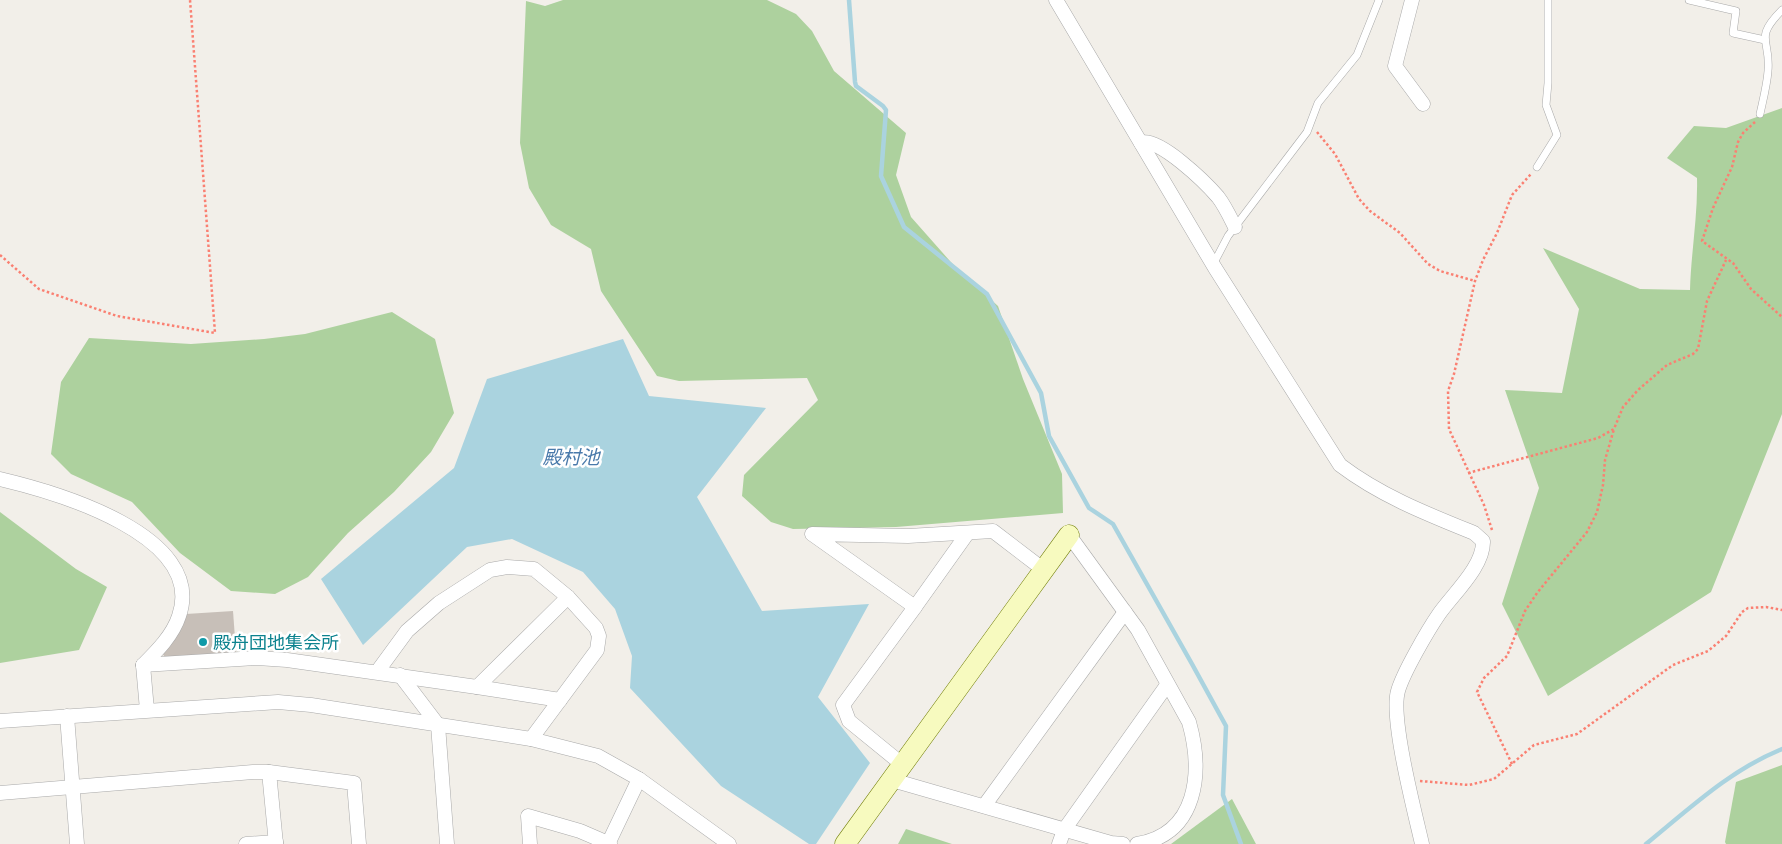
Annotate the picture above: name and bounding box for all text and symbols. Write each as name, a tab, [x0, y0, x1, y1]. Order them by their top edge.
water label: 殿村池	[542, 444, 601, 471]
place label: 殿舟団地集会所	[213, 630, 339, 655]
marker: 殿舟団地集会所	[197, 636, 209, 648]

